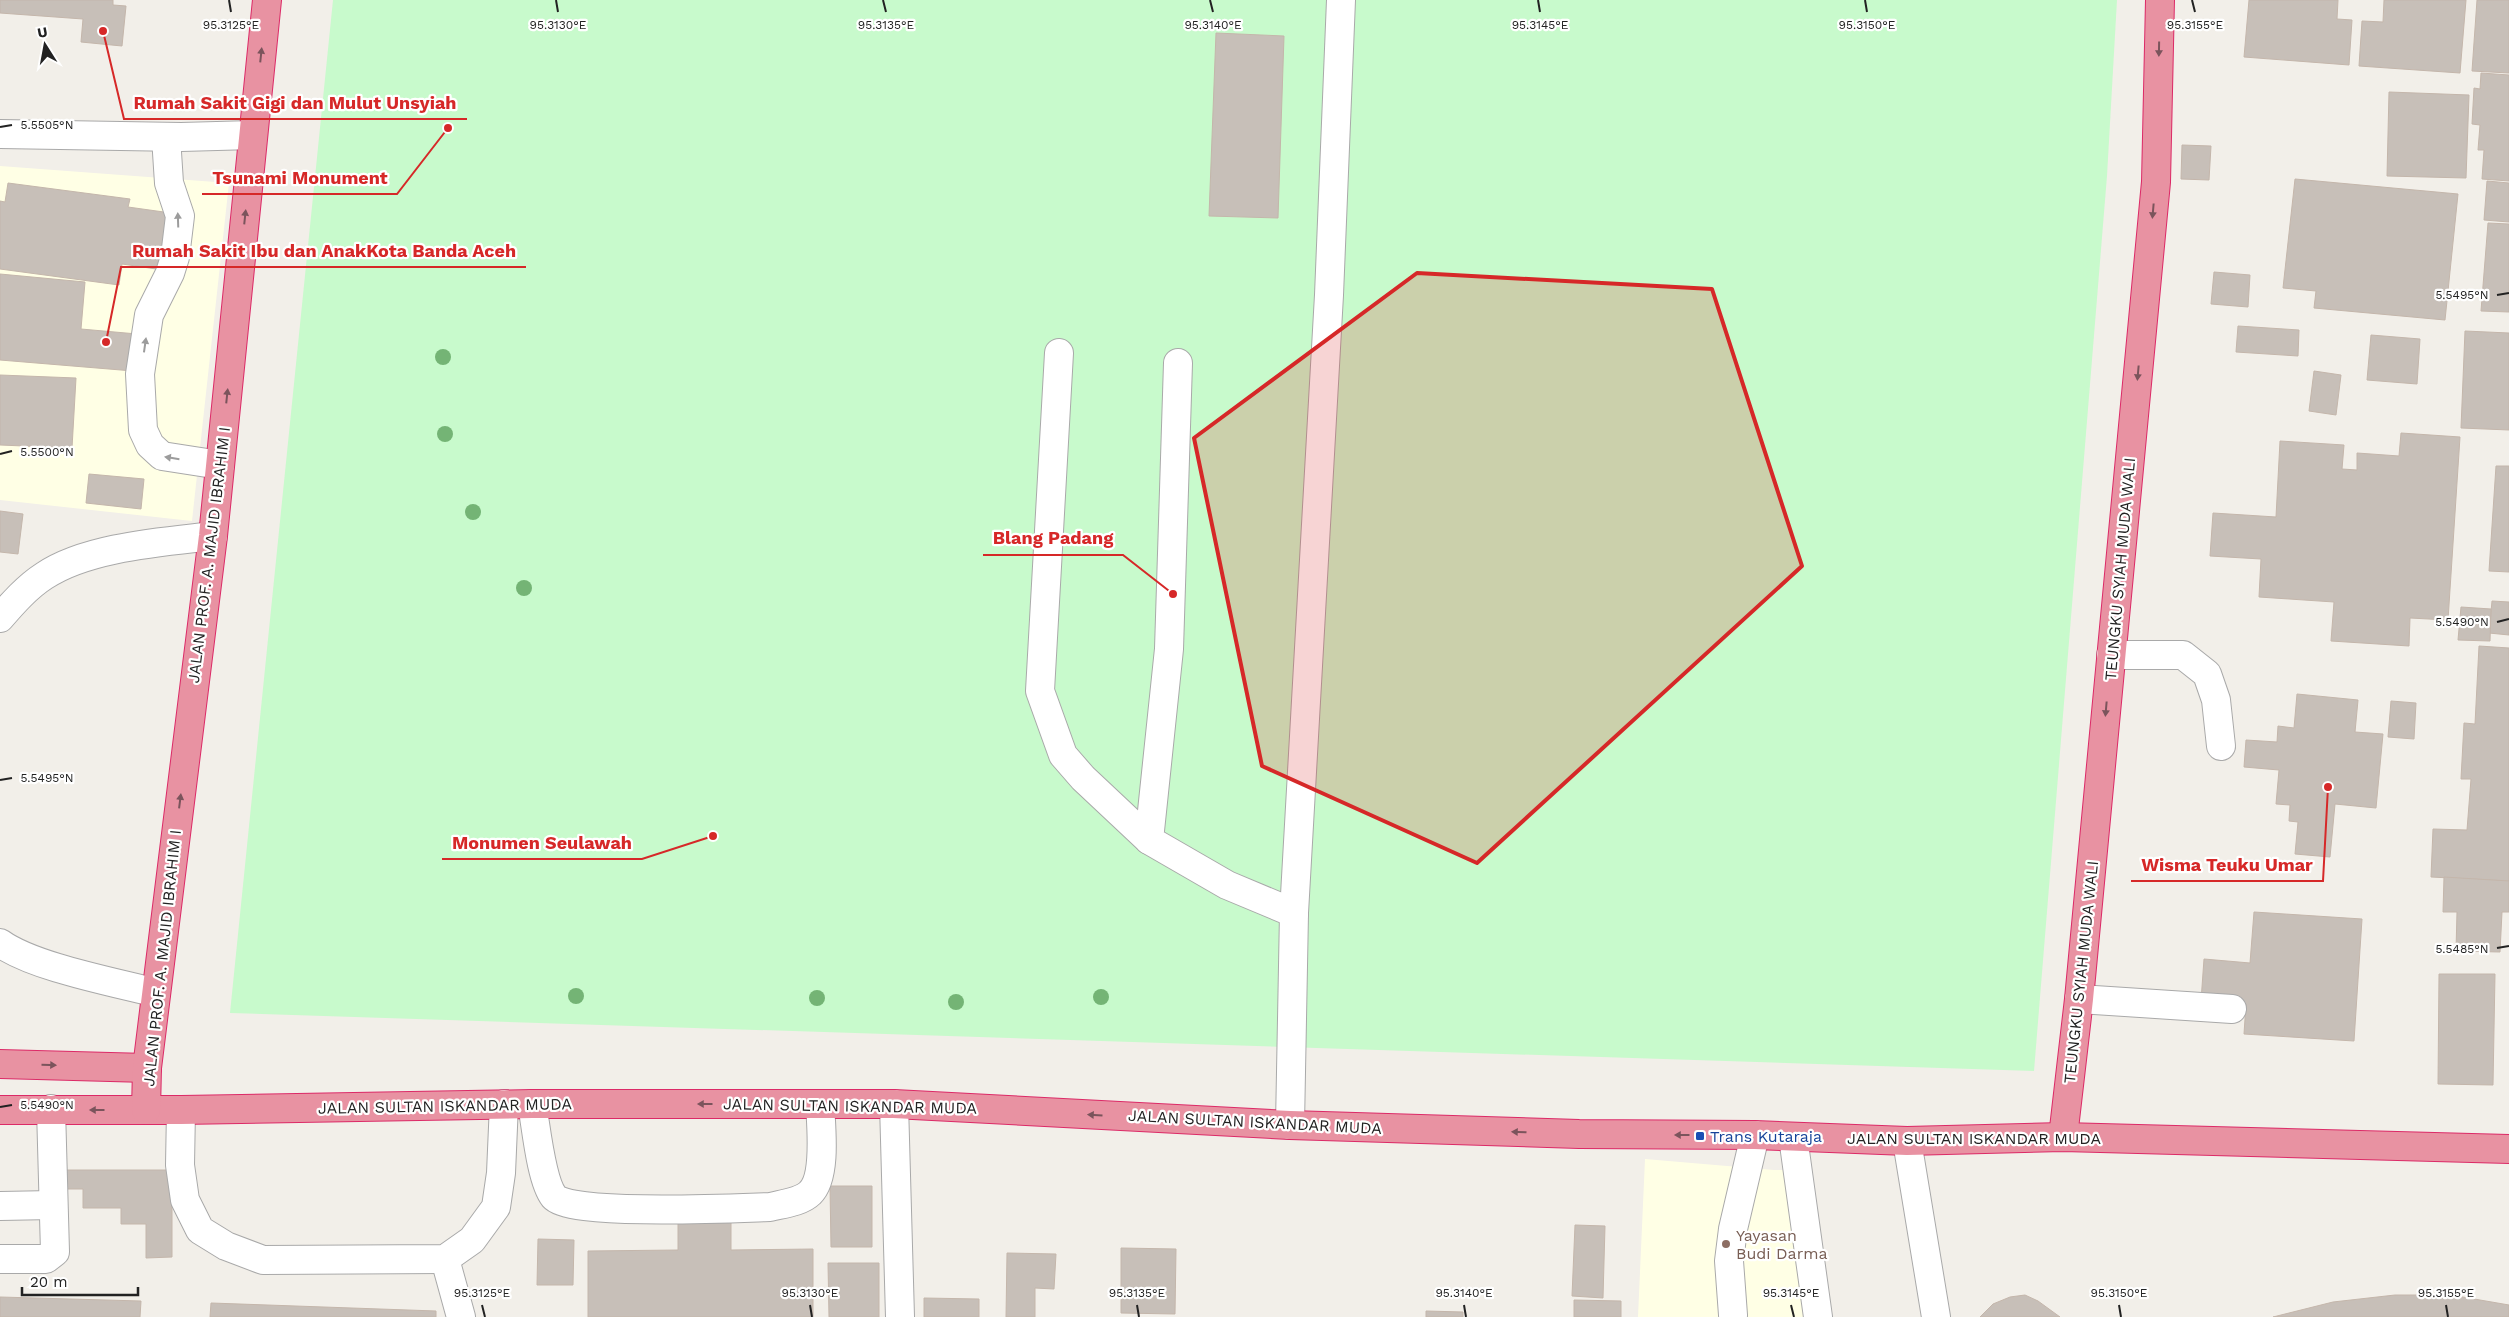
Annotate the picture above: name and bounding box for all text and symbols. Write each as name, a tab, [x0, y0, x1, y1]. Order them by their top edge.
text: 95.3125°E	[203, 18, 260, 32]
text: 95.3130°E	[530, 18, 587, 32]
text: 95.3135°E	[858, 18, 915, 32]
text: 95.3140°E	[1184, 18, 1242, 32]
text: 95.3145°E	[1512, 18, 1569, 32]
text: 95.3150°E	[1839, 18, 1896, 32]
text: 95.3155°E	[2167, 18, 2224, 32]
north arrow	[20, 20, 70, 70]
text: U	[36, 23, 49, 41]
one-way arrow	[2155, 41, 2163, 57]
one-way arrow	[257, 47, 265, 63]
callout: Rumah Sakit Gigi dan Mulut Unsyiah	[124, 86, 467, 119]
text: Rumah Sakit Gigi dan Mulut Unsyiah	[133, 92, 457, 113]
text: 5.5505°N	[21, 118, 73, 132]
callout: Tsunami Monument	[202, 161, 397, 194]
text: Tsunami Monument	[212, 167, 388, 188]
one-way arrow	[2149, 203, 2157, 219]
one-way arrow	[241, 209, 249, 225]
one-way arrow	[174, 212, 182, 228]
callout: Rumah Sakit Ibu dan AnakKota Banda Aceh	[121, 234, 526, 267]
text: Rumah Sakit Ibu dan AnakKota Banda Aceh	[132, 240, 516, 261]
text: 5.5495°N	[2435, 288, 2489, 302]
one-way arrow	[141, 336, 149, 352]
one-way arrow	[2134, 365, 2142, 381]
one-way arrow	[223, 388, 231, 404]
street label: JALAN PROF. A. MAJID IBRAHIM I	[184, 426, 234, 684]
text: 5.5500°N	[20, 445, 74, 459]
one-way arrow	[164, 453, 180, 461]
street label: TEUNGKU SYIAH MUDA WALI	[2101, 457, 2139, 681]
callout: Blang Padang	[983, 522, 1123, 555]
text: Blang Padang	[993, 527, 1114, 548]
text: 5.5490°N	[2435, 615, 2489, 629]
one-way arrow	[2102, 701, 2110, 717]
text: 5.5495°N	[20, 771, 74, 785]
one-way arrow	[176, 792, 184, 808]
callout: Monumen Seulawah	[442, 826, 642, 859]
street label: JALAN PROF. A. MAJID IBRAHIM I	[139, 829, 185, 1087]
text: Monumen Seulawah	[452, 832, 632, 853]
callout: Wisma Teuku Umar	[2131, 848, 2323, 881]
text: Wisma Teuku Umar	[2141, 854, 2313, 875]
street label: TEUNGKU SYIAH MUDA WALI	[2060, 860, 2102, 1084]
text: 5.5485°N	[2435, 942, 2489, 956]
one-way arrow	[41, 1061, 57, 1069]
street label: JALAN SULTAN ISKANDAR MUDA	[318, 1094, 573, 1118]
street label: JALAN SULTAN ISKANDAR MUDA	[723, 1094, 978, 1118]
text: 5.5490°N	[20, 1098, 74, 1112]
one-way arrow	[697, 1100, 713, 1108]
one-way arrow	[89, 1106, 105, 1114]
street label: JALAN SULTAN ISKANDAR MUDA	[1128, 1106, 1383, 1138]
one-way arrow	[1087, 1110, 1103, 1118]
place label: Trans Kutaraja	[1710, 1127, 1822, 1146]
one-way arrow	[1511, 1128, 1527, 1136]
street label: JALAN SULTAN ISKANDAR MUDA	[1847, 1129, 2101, 1148]
marker: Trans Kutaraja	[1694, 1130, 1706, 1142]
one-way arrow	[1674, 1131, 1690, 1139]
place label: Yayasan Budi Darma	[1736, 1226, 1828, 1263]
marker: Yayasan Budi Darma	[1720, 1238, 1732, 1250]
scale bar	[22, 1264, 139, 1296]
text: 20 m	[30, 1273, 68, 1291]
text: 95.3125°E	[454, 1286, 511, 1300]
text: 95.3130°E	[782, 1286, 839, 1300]
text: 95.3135°E	[1109, 1286, 1166, 1300]
text: 95.3140°E	[1435, 1286, 1493, 1300]
text: 95.3145°E	[1763, 1286, 1820, 1300]
text: 95.3150°E	[2091, 1286, 2148, 1300]
text: 95.3155°E	[2418, 1286, 2475, 1300]

